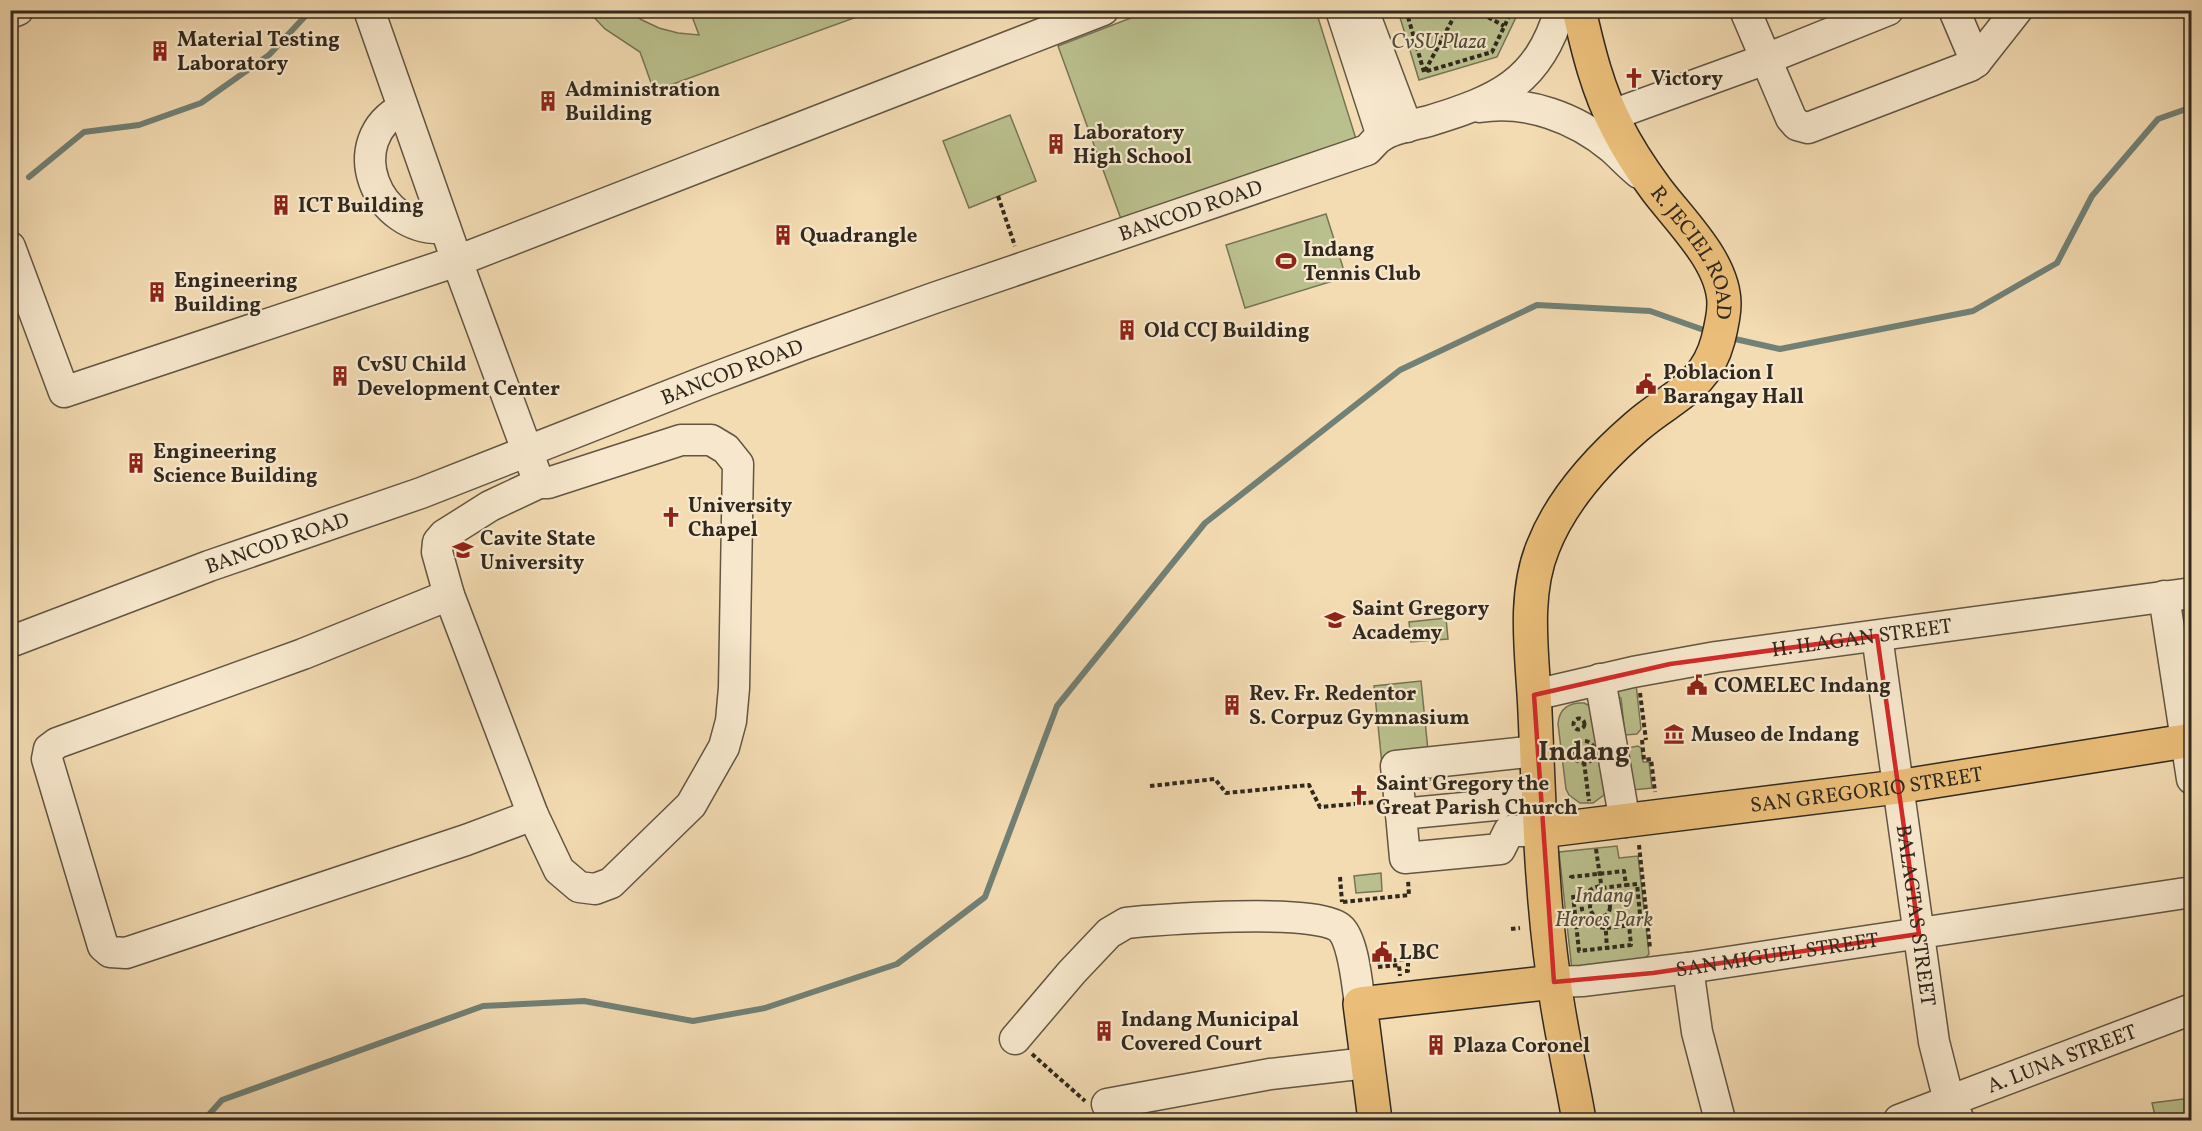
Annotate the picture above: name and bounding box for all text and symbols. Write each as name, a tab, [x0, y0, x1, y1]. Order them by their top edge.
place label: Material Testing Laboratory	[177, 26, 340, 79]
park label: CvSU Plaza	[1391, 28, 1487, 57]
building icon: Material Testing Laboratory	[148, 39, 172, 63]
place label: Victory	[1651, 65, 1723, 94]
church icon: Victory	[1622, 66, 1646, 90]
place label: Administration Building	[565, 76, 721, 129]
building icon: Administration Building	[536, 89, 560, 113]
place label: Laboratory High School	[1073, 119, 1192, 172]
building icon: Laboratory High School	[1044, 132, 1068, 156]
street label: BANCOD ROAD	[1115, 174, 1267, 250]
street label: R. JECIEL ROAD	[1643, 180, 1737, 321]
place label: ICT Building	[298, 192, 424, 221]
building icon: ICT Building	[269, 193, 293, 217]
place label: Quadrangle	[800, 222, 917, 251]
building icon: Quadrangle	[771, 223, 795, 247]
place label: Indang Tennis Club	[1303, 236, 1421, 289]
sports icon: Indang Tennis Club	[1274, 249, 1298, 273]
place label: Engineering Building	[174, 267, 298, 320]
building icon: Engineering Building	[145, 280, 169, 304]
place label: Old CCJ Building	[1144, 317, 1309, 346]
building icon: Old CCJ Building	[1115, 318, 1139, 342]
street label: BANCOD ROAD	[657, 333, 808, 413]
place label: CvSU Child Development Center	[357, 351, 560, 404]
place label: Poblacion I Barangay Hall	[1663, 359, 1804, 412]
building icon: CvSU Child Development Center	[328, 364, 352, 388]
public building icon: Poblacion I Barangay Hall	[1634, 372, 1658, 396]
place label: Engineering Science Building	[153, 438, 318, 491]
building icon: Engineering Science Building	[124, 451, 148, 475]
place label: University Chapel	[688, 492, 793, 545]
church icon: University Chapel	[659, 505, 683, 529]
street label: BANCOD ROAD	[202, 506, 353, 582]
place label: Cavite State University	[480, 525, 596, 578]
school or university icon: Cavite State University	[451, 538, 475, 562]
place label: Saint Gregory Academy	[1352, 595, 1489, 648]
school or university icon: Saint Gregory Academy	[1323, 608, 1347, 632]
street label: H. ILAGAN STREET	[1770, 612, 1954, 665]
place label: COMELEC Indang	[1714, 672, 1891, 701]
public building icon: COMELEC Indang	[1685, 673, 1709, 697]
place label: Rev. Fr. Redentor S. Corpuz Gymnasium	[1249, 680, 1470, 733]
building icon: Rev. Fr. Redentor S. Corpuz Gymnasium	[1220, 693, 1244, 717]
place label: Museo de Indang	[1691, 721, 1859, 750]
museum icon: Museo de Indang	[1662, 722, 1686, 746]
district label: Indang	[1538, 734, 1630, 772]
street label: SAN GREGORIO STREET	[1748, 761, 1985, 821]
place label: Saint Gregory the Great Parish Church	[1376, 770, 1578, 823]
church icon: Saint Gregory the Great Parish Church	[1347, 783, 1371, 807]
street label: BALAGTAS STREET	[1888, 823, 1942, 1008]
park label: Indang Heroes Park	[1555, 882, 1654, 935]
street label: SAN MIGUEL STREET	[1674, 926, 1881, 985]
place label: LBC	[1399, 939, 1439, 968]
public building icon: LBC	[1370, 940, 1394, 964]
place label: Indang Municipal Covered Court	[1121, 1006, 1299, 1059]
street label: A. LUNA STREET	[1983, 1018, 2141, 1101]
building icon: Indang Municipal Covered Court	[1092, 1019, 1116, 1043]
place label: Plaza Coronel	[1453, 1032, 1590, 1061]
building icon: Plaza Coronel	[1424, 1033, 1448, 1057]

